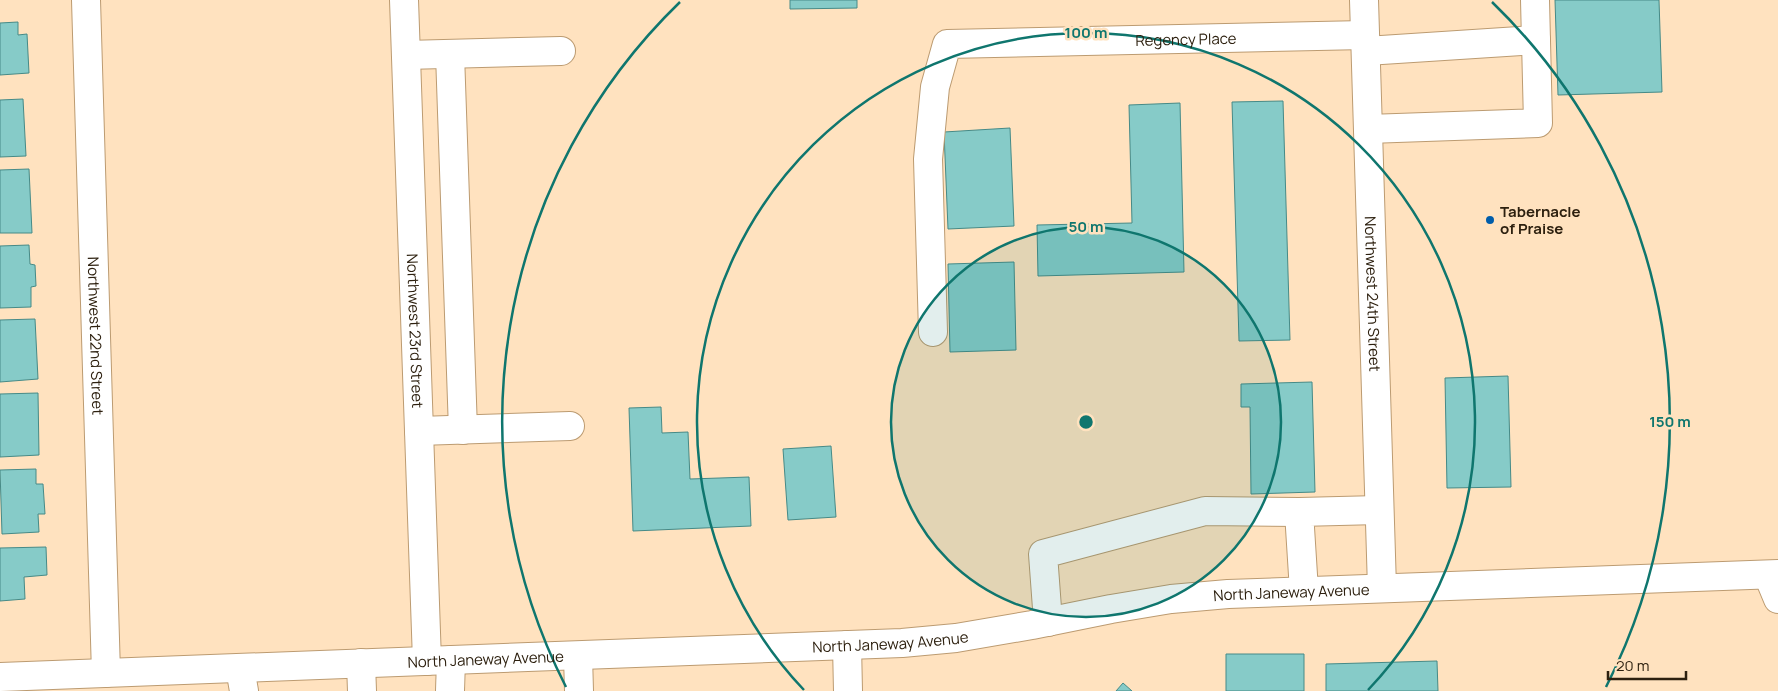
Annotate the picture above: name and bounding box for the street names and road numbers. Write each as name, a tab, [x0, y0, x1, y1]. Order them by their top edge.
street label: Regency Place	[1135, 27, 1237, 50]
street label: Northwest 24th Street	[1360, 216, 1386, 372]
street label: Northwest 23rd Street	[402, 253, 429, 408]
street label: Northwest 22nd Street	[83, 256, 109, 415]
street label: North Janeway Avenue	[1212, 578, 1370, 606]
street label: North Janeway Avenue	[812, 626, 970, 657]
street label: North Janeway Avenue	[407, 645, 564, 672]

